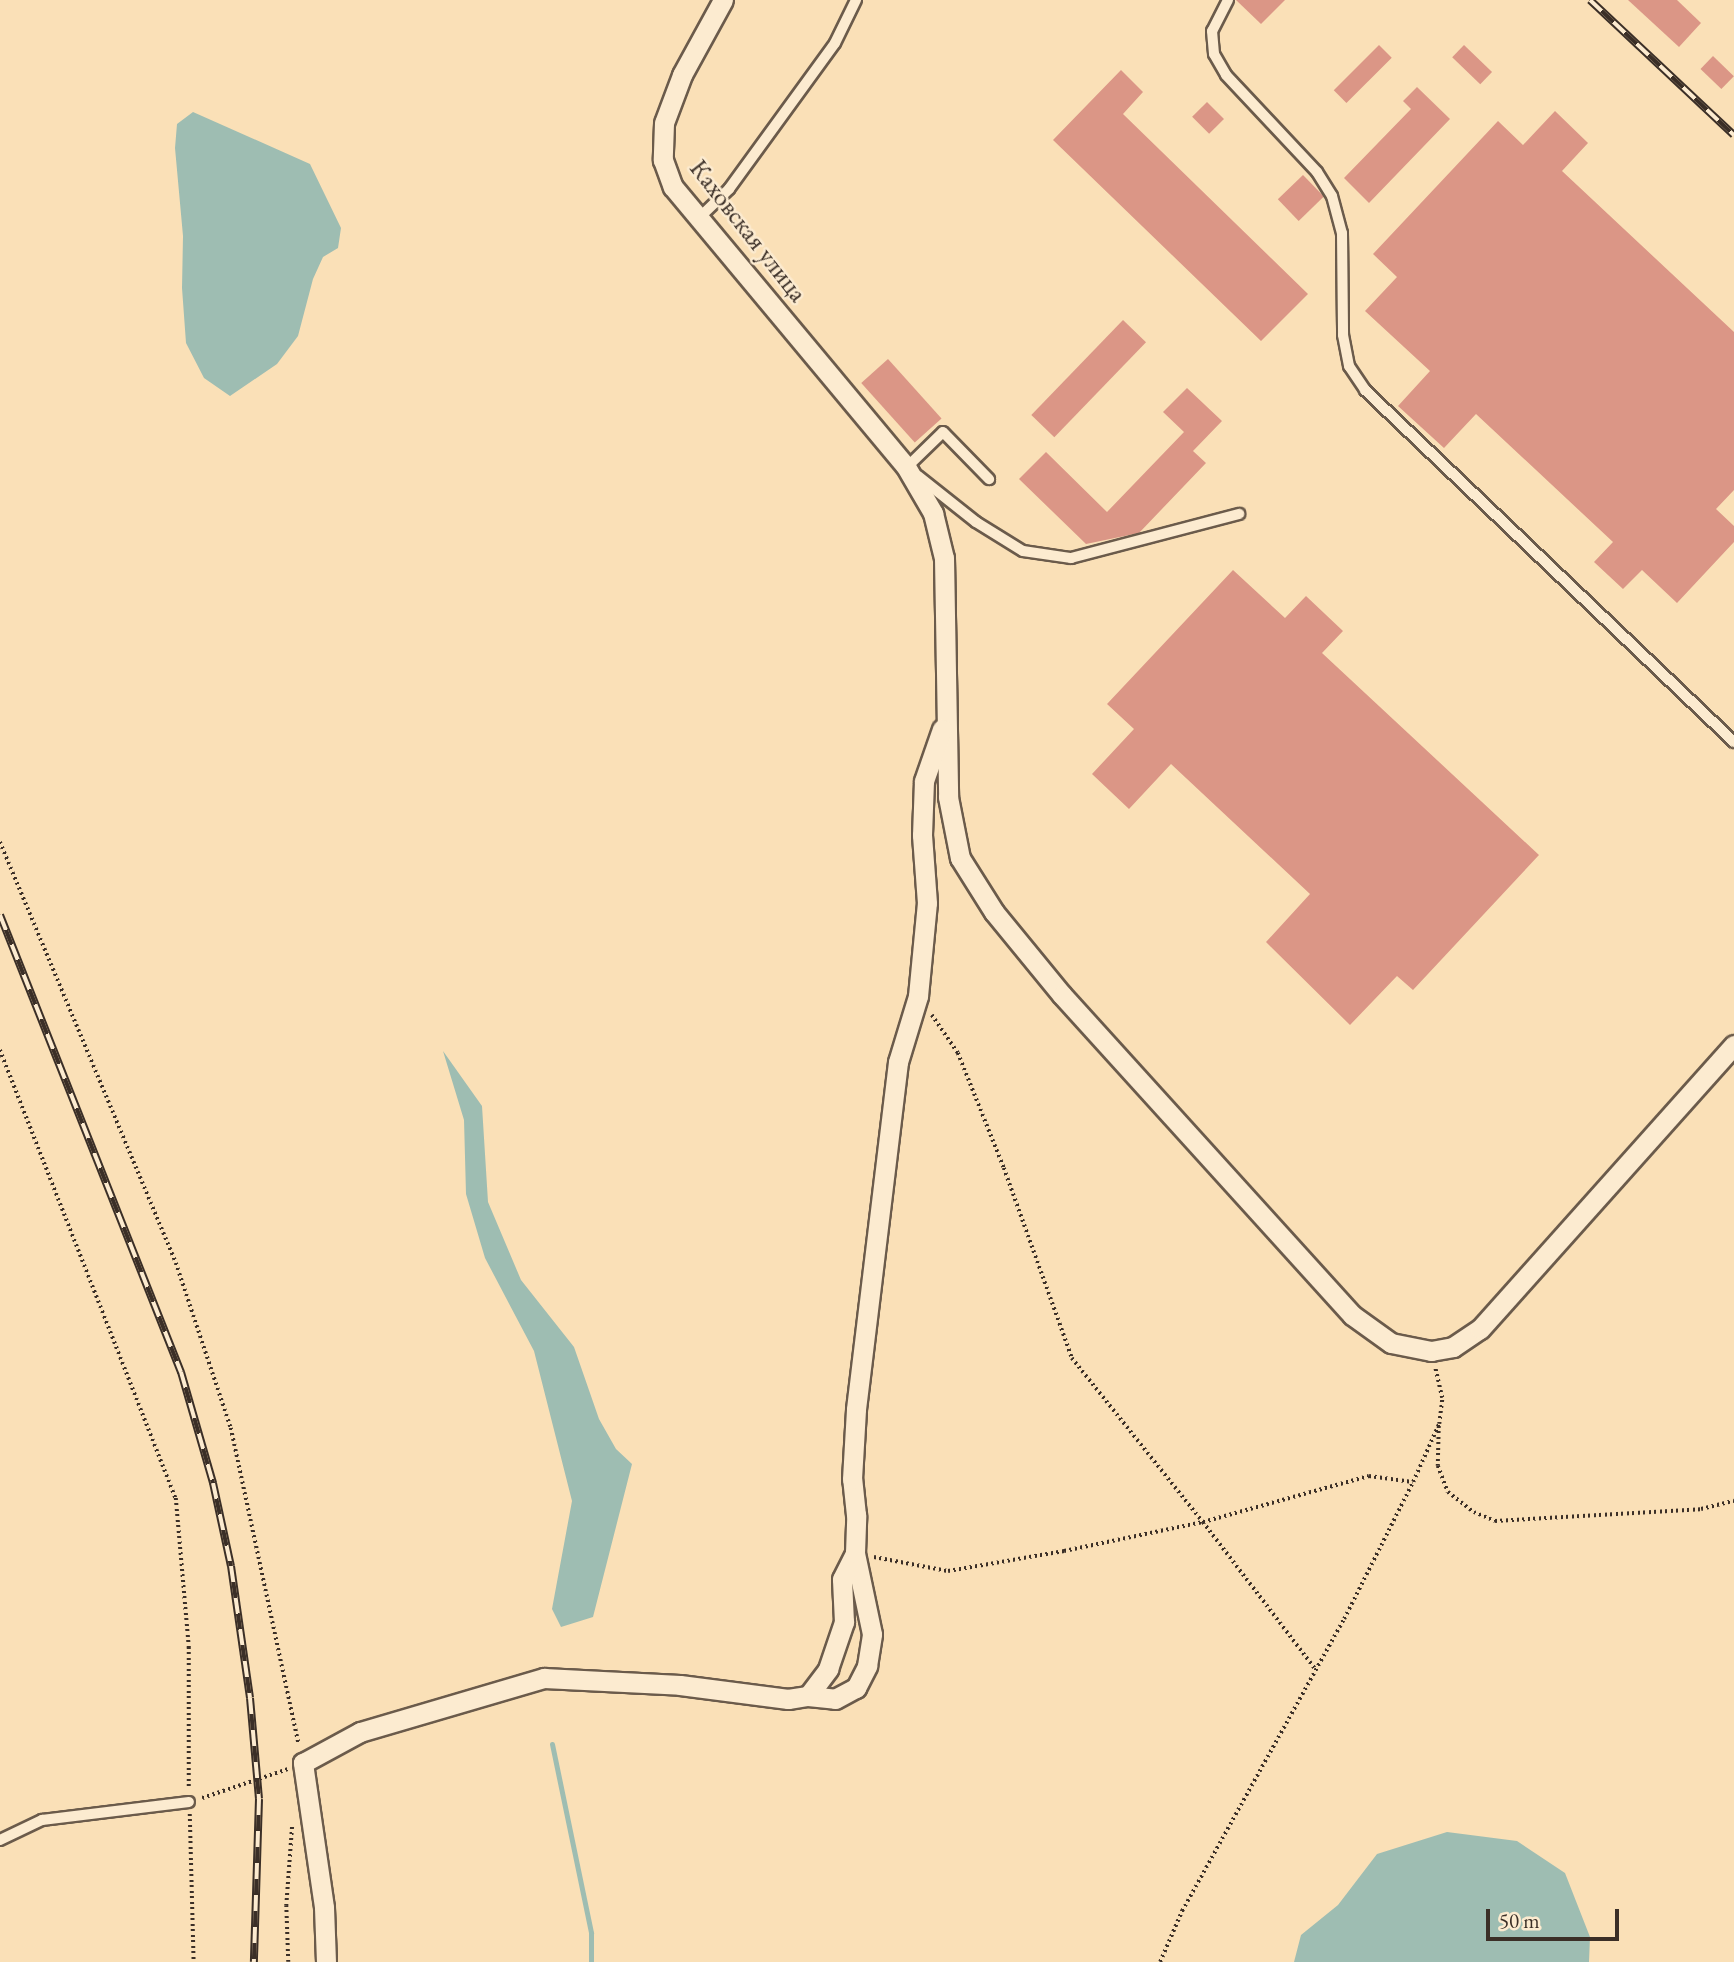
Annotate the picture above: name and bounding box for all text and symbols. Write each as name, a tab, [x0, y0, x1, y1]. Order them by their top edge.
street label: Каховская улица	[683, 154, 813, 308]
scale bar	[1489, 1896, 1622, 1940]
text: 50 m	[1499, 1907, 1540, 1934]

